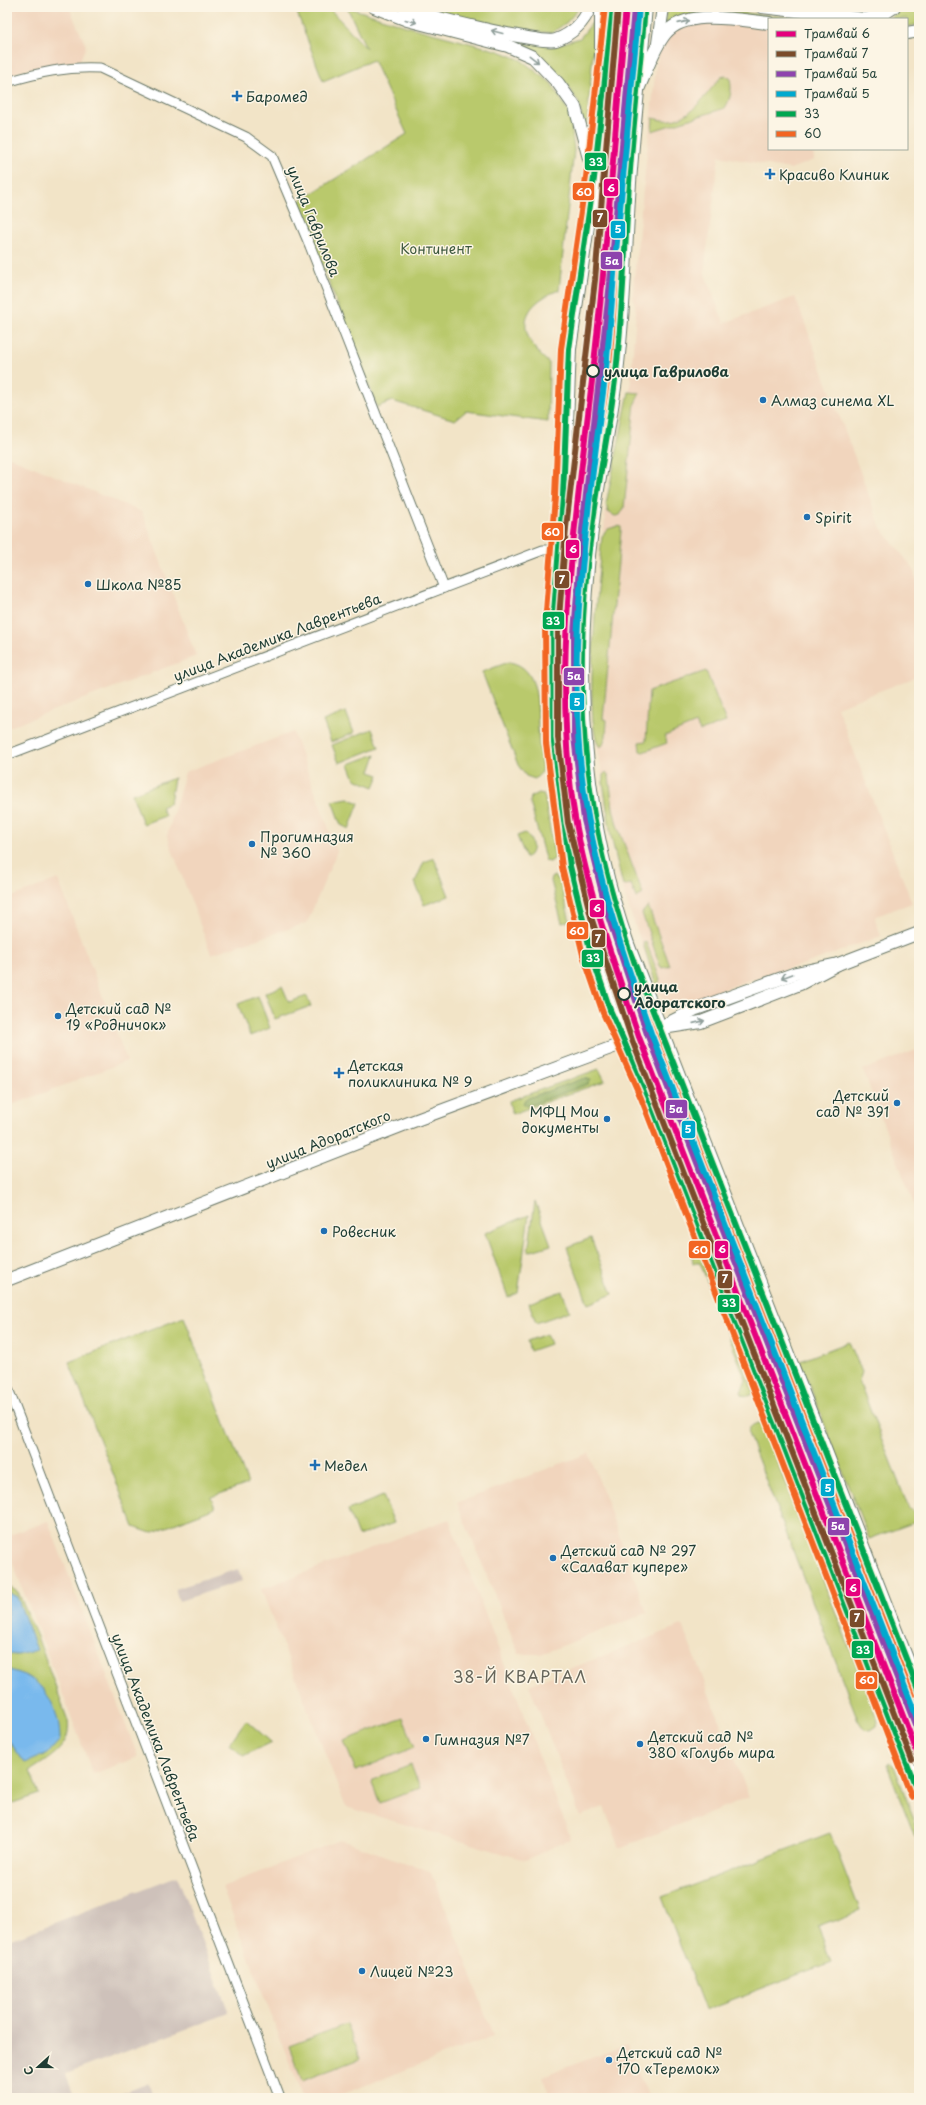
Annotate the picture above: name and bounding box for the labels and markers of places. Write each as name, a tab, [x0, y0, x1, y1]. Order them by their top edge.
place label: Баромед	[246, 86, 308, 107]
marker: Баромед	[231, 90, 243, 102]
place label: Красиво Клиник	[779, 164, 890, 185]
marker: Красиво Клиник	[764, 168, 776, 180]
place label: улица Гаврилова	[604, 361, 730, 382]
marker: улица Гаврилова	[586, 364, 600, 378]
place label: Алмаз синема XL	[771, 390, 895, 411]
marker: Алмаз синема XL	[758, 395, 768, 405]
place label: Spirit	[815, 507, 852, 528]
marker: Spirit	[802, 512, 812, 522]
place label: Школа №85	[96, 574, 182, 595]
marker: Школа №85	[83, 579, 93, 589]
place label: Прогимназия № 360	[260, 826, 354, 863]
marker: Прогимназия № 360	[247, 839, 257, 849]
place label: улица Адоратского	[633, 976, 726, 1013]
marker: улица Адоратского	[617, 987, 631, 1001]
place label: Детский сад № 19 «Родничок»	[65, 998, 171, 1035]
marker: Детский сад № 19 «Родничок»	[53, 1011, 63, 1021]
place label: Детская поликлиника № 9	[347, 1055, 473, 1092]
marker: Детская поликлиника № 9	[333, 1067, 345, 1079]
place label: Детский сад № 391	[816, 1085, 889, 1122]
marker: Детский сад № 391	[892, 1098, 902, 1108]
place label: МФЦ Мои документы	[522, 1101, 599, 1138]
marker: МФЦ Мои документы	[602, 1114, 612, 1124]
place label: Ровесник	[332, 1221, 397, 1242]
marker: Ровесник	[319, 1226, 329, 1236]
place label: Медел	[324, 1455, 368, 1476]
marker: Медел	[309, 1459, 321, 1471]
place label: Детский сад № 297 «Салават купере»	[560, 1540, 696, 1577]
marker: Детский сад № 297 «Салават купере»	[548, 1553, 558, 1563]
place label: Детский сад № 380 «Голубь мира	[647, 1726, 775, 1763]
place label: Гимназия №7	[434, 1729, 530, 1750]
marker: Гимназия №7	[421, 1734, 431, 1744]
marker: Детский сад № 380 «Голубь мира	[635, 1739, 645, 1749]
place label: Лицей №23	[370, 1961, 454, 1982]
marker: Лицей №23	[357, 1966, 367, 1976]
place label: Детский сад № 170 «Теремок»	[616, 2042, 722, 2079]
marker: Детский сад № 170 «Теремок»	[604, 2055, 614, 2065]

